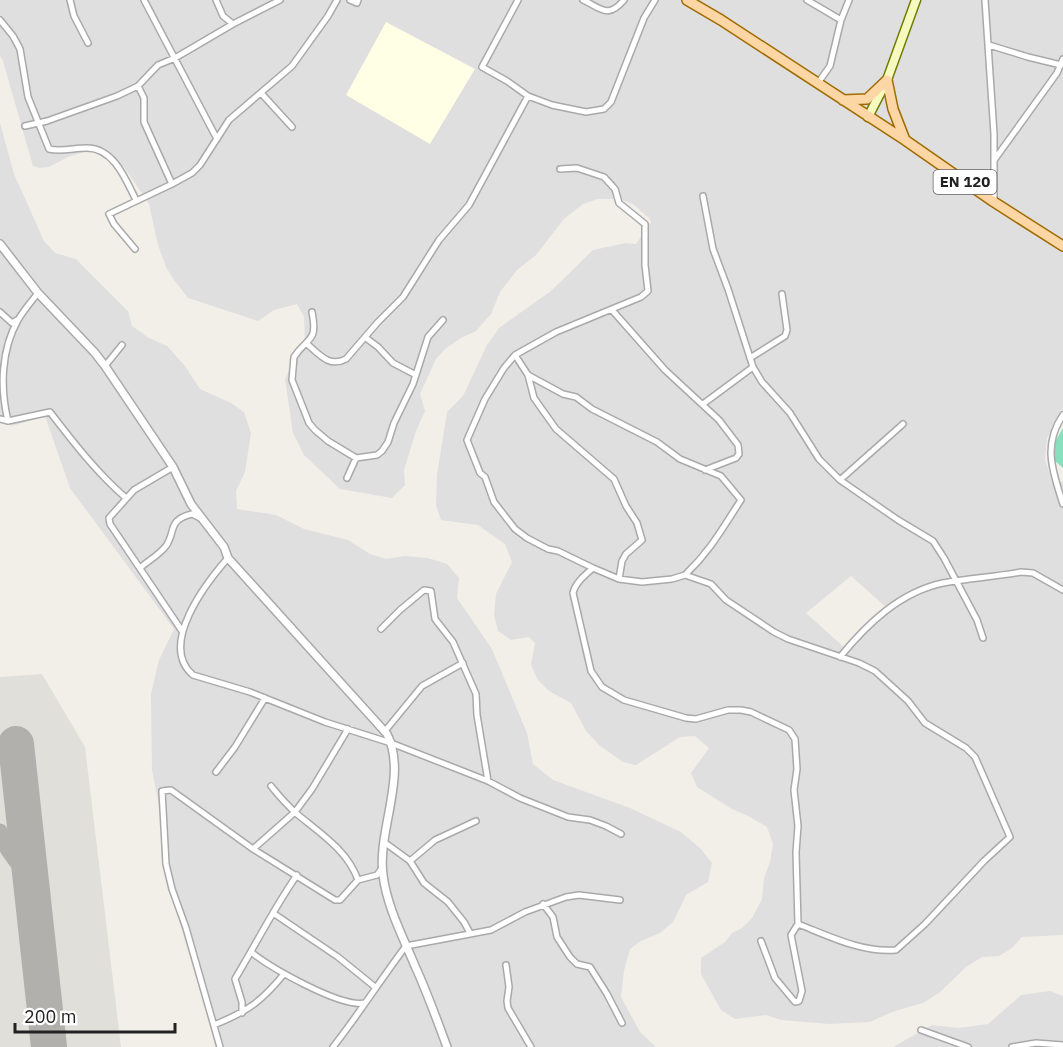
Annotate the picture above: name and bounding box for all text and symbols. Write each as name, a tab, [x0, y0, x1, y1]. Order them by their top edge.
road number: EN 120	[934, 170, 996, 194]
scale bar	[15, 996, 176, 1034]
text: 200 m	[24, 1005, 76, 1028]

